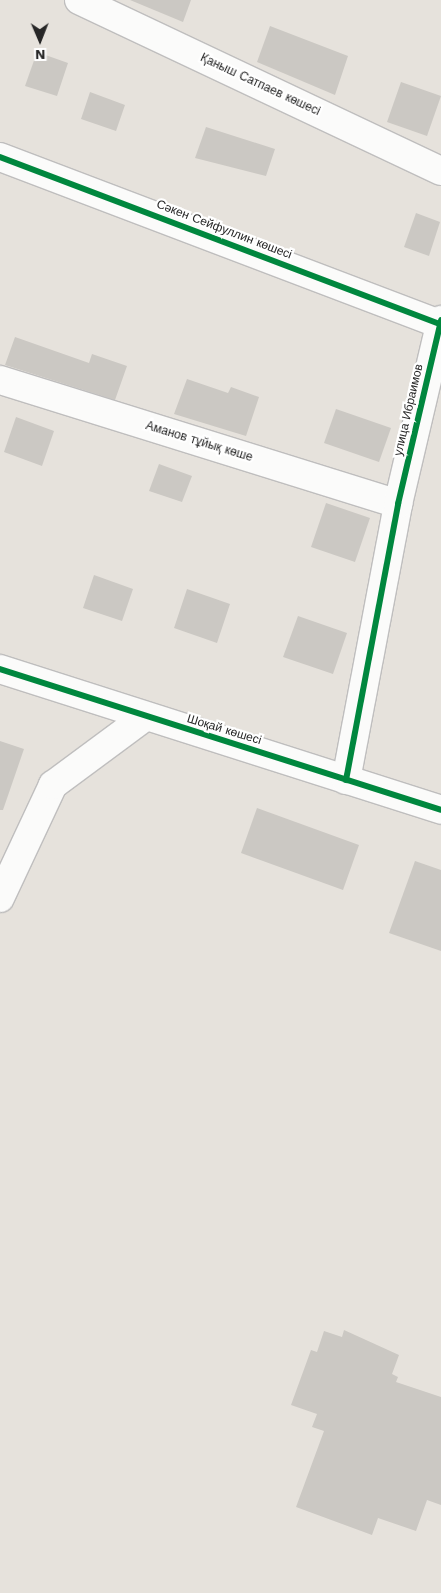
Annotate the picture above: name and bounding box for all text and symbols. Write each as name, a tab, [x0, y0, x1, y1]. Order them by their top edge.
north arrow	[15, 15, 65, 65]
text: N	[35, 47, 46, 63]
street label: Қаныш Сатпаев көшесі	[198, 51, 322, 119]
street label: Сәкен Сейфуллин көшесі	[154, 197, 294, 263]
street label: улица Ибраимов	[391, 363, 427, 457]
street label: Аманов тұйық көше	[144, 419, 254, 465]
street label: Шоқай көшесі	[185, 712, 263, 748]

